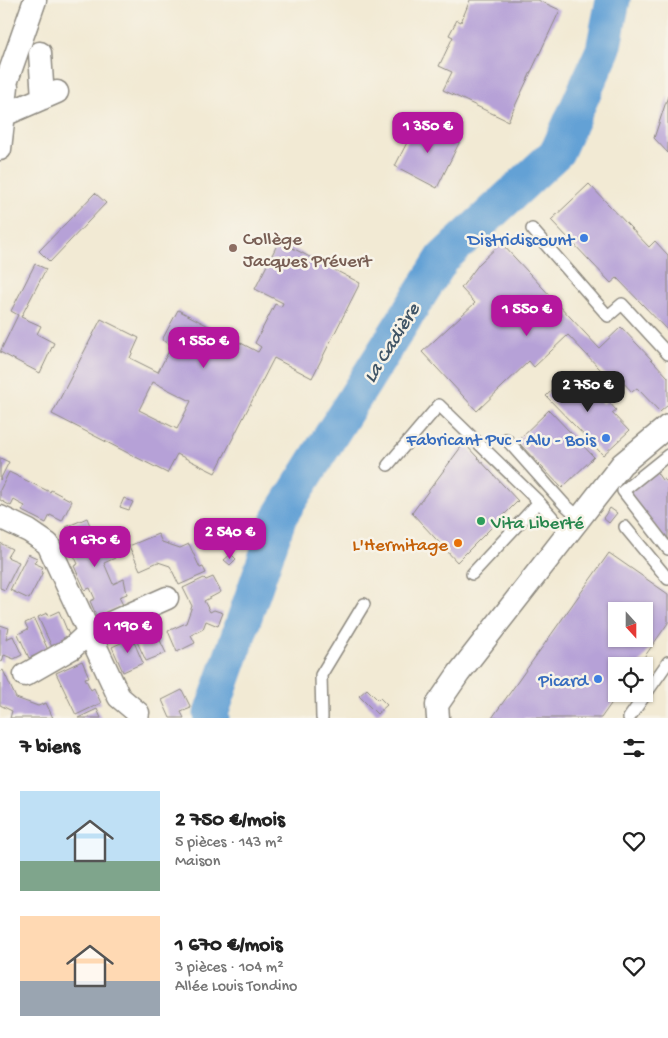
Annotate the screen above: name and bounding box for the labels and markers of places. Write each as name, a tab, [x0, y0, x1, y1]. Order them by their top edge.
pin: 1 350 €	[382, 112, 474, 154]
place label: Collège Jacques Prévert	[243, 229, 374, 274]
place label: Distridiscount	[466, 230, 576, 253]
marker: Distridiscount	[578, 232, 590, 244]
marker: Collège Jacques Prévert	[227, 242, 239, 254]
pin: 1 550 €	[481, 294, 573, 337]
pin: 1 550 €	[158, 326, 250, 369]
pin: 2 750 €	[542, 370, 634, 413]
place label: Fabricant Pvc - Alu - Bois	[405, 430, 597, 453]
marker: Fabricant Pvc - Alu - Bois	[600, 432, 612, 444]
place label: Vita Liberté	[490, 513, 584, 536]
marker: Vita Liberté	[475, 515, 487, 527]
pin: 2 540 €	[184, 518, 276, 560]
pin: 1 670 €	[49, 526, 141, 568]
place label: L'Hermitage	[352, 535, 448, 558]
marker: L'Hermitage	[452, 537, 464, 549]
pin: 1 190 €	[82, 612, 174, 654]
place label: Picard	[538, 671, 590, 694]
marker: Picard	[592, 673, 604, 685]

